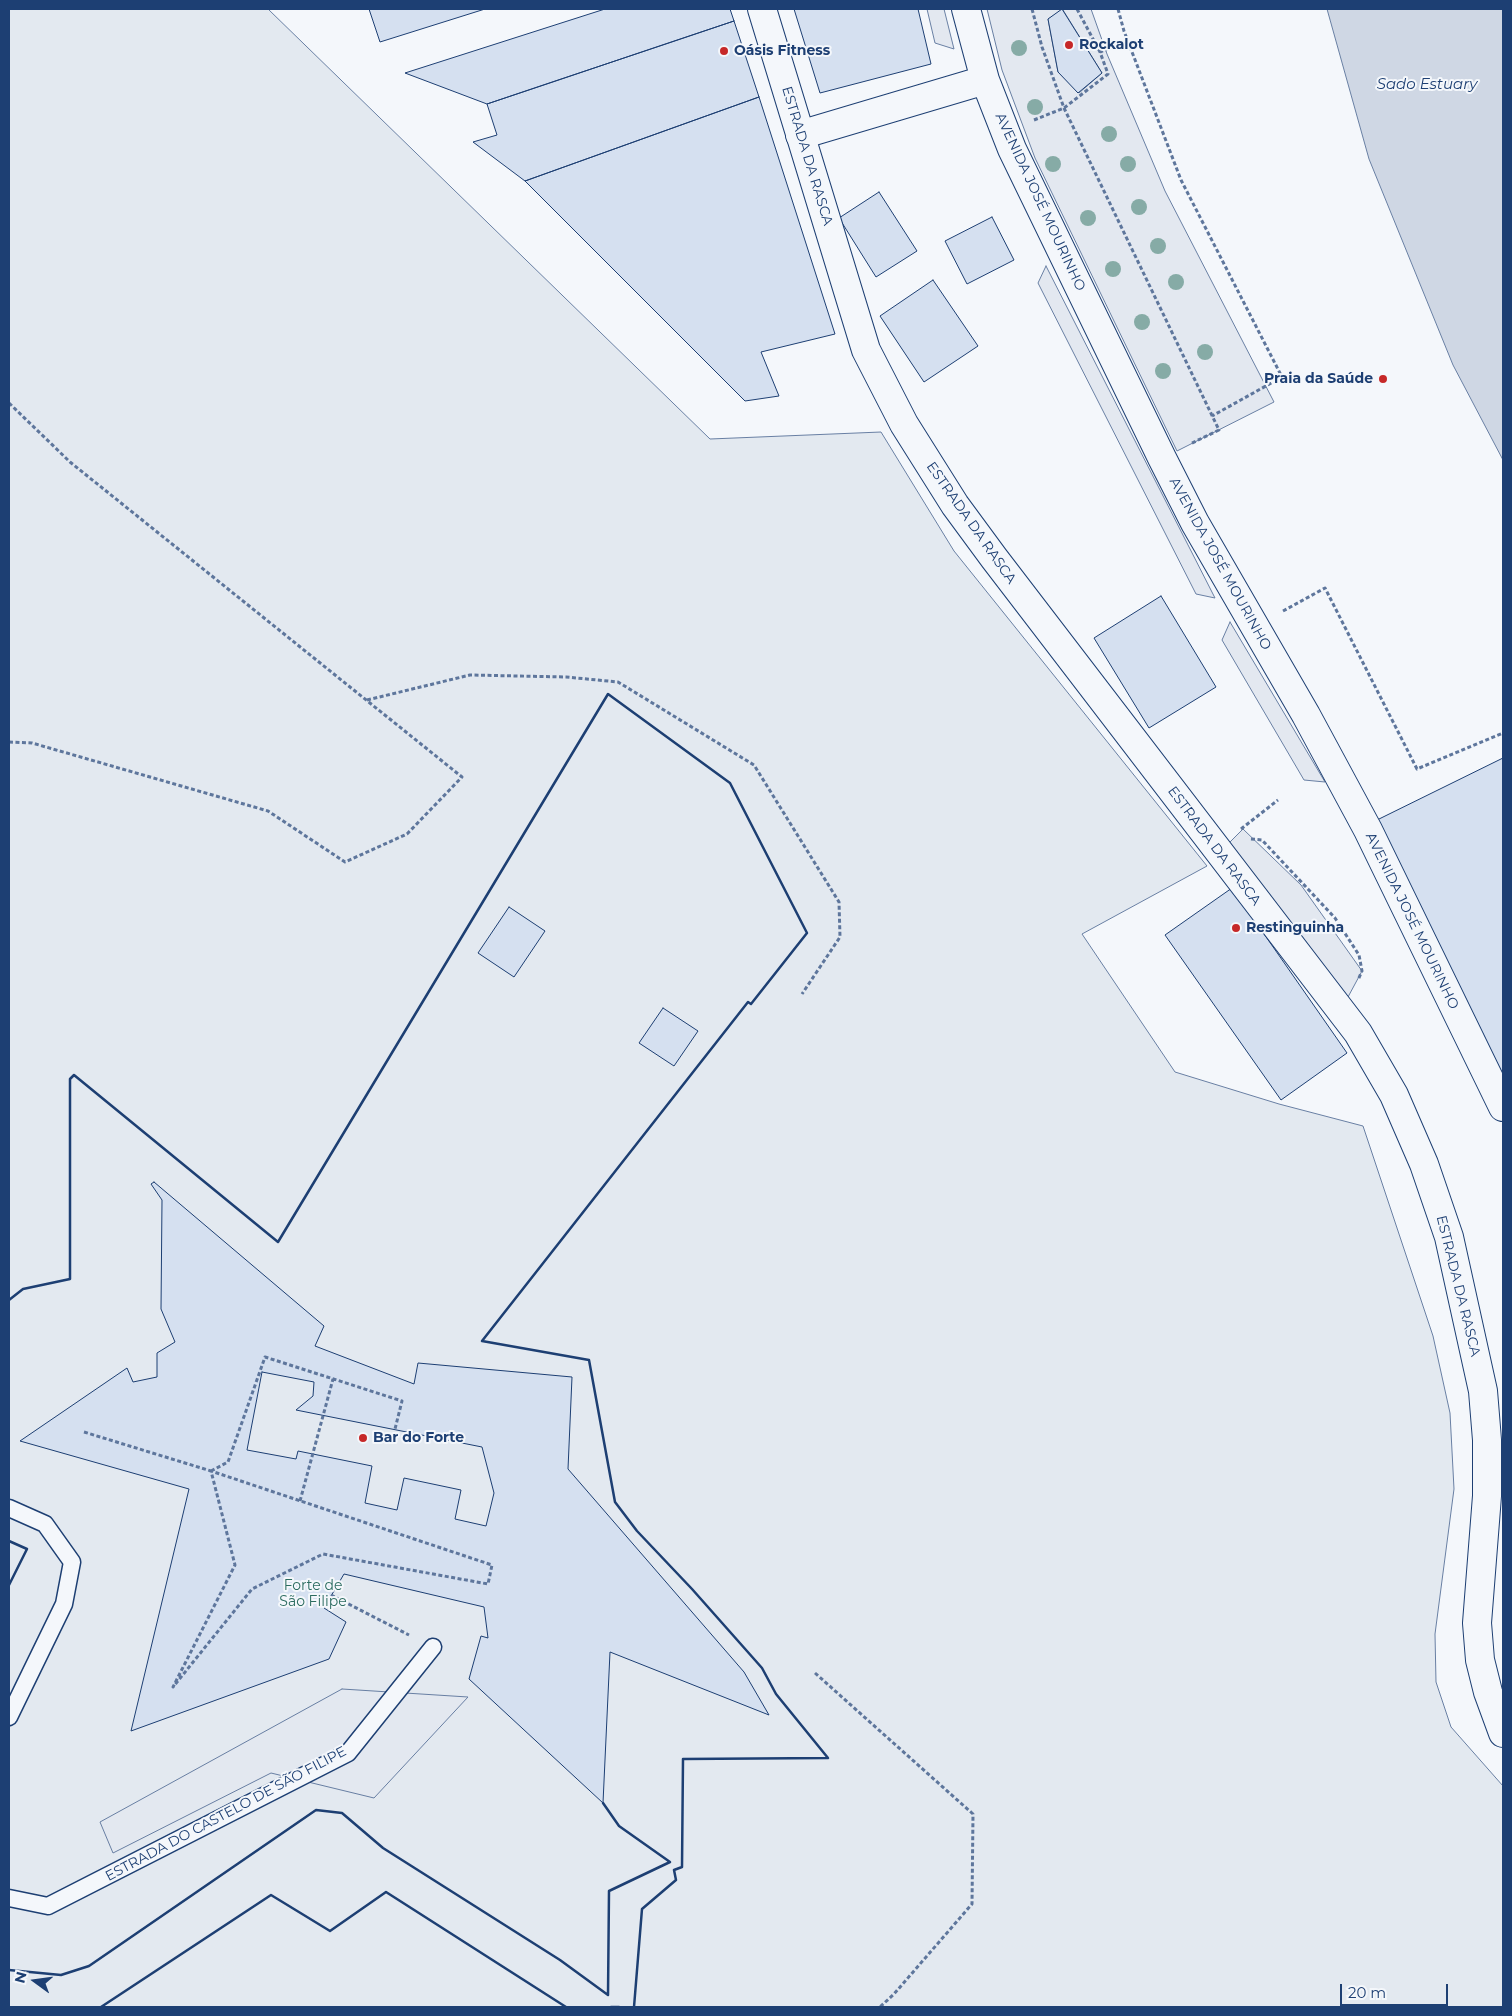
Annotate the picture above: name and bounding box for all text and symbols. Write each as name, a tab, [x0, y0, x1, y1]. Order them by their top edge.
place label: Rockalot	[1079, 37, 1144, 53]
marker: Rockalot	[1063, 39, 1075, 51]
place label: Oásis Fitness	[734, 43, 830, 59]
marker: Oásis Fitness	[718, 45, 730, 57]
water label: Sado Estuary	[1377, 76, 1477, 94]
street label: ESTRADA DA RASCA	[778, 84, 836, 228]
street label: AVENIDA JOSÉ MOURINHO	[991, 110, 1089, 294]
place label: Praia da Saúde	[1264, 371, 1373, 387]
marker: Praia da Saúde	[1377, 373, 1389, 385]
street label: ESTRADA DA RASCA	[923, 459, 1019, 587]
street label: AVENIDA JOSÉ MOURINHO	[1165, 475, 1275, 653]
street label: ESTRADA DA RASCA	[1164, 783, 1264, 909]
street label: AVENIDA JOSÉ MOURINHO	[1362, 830, 1462, 1012]
place label: Restinguinha	[1246, 920, 1344, 936]
marker: Restinguinha	[1230, 922, 1242, 934]
street label: ESTRADA DA RASCA	[1432, 1214, 1484, 1358]
place label: Bar do Forte	[373, 1430, 464, 1446]
marker: Bar do Forte	[357, 1432, 369, 1444]
park label: Forte de São Filipe	[279, 1578, 347, 1610]
street label: ESTRADA DO CASTELO DE SÃO FILIPE	[103, 1743, 349, 1885]
north arrow	[10, 1956, 60, 2006]
text: N	[10, 1970, 31, 1985]
scale bar	[1342, 1974, 1450, 2006]
text: 20 m	[1348, 1983, 1386, 2002]

